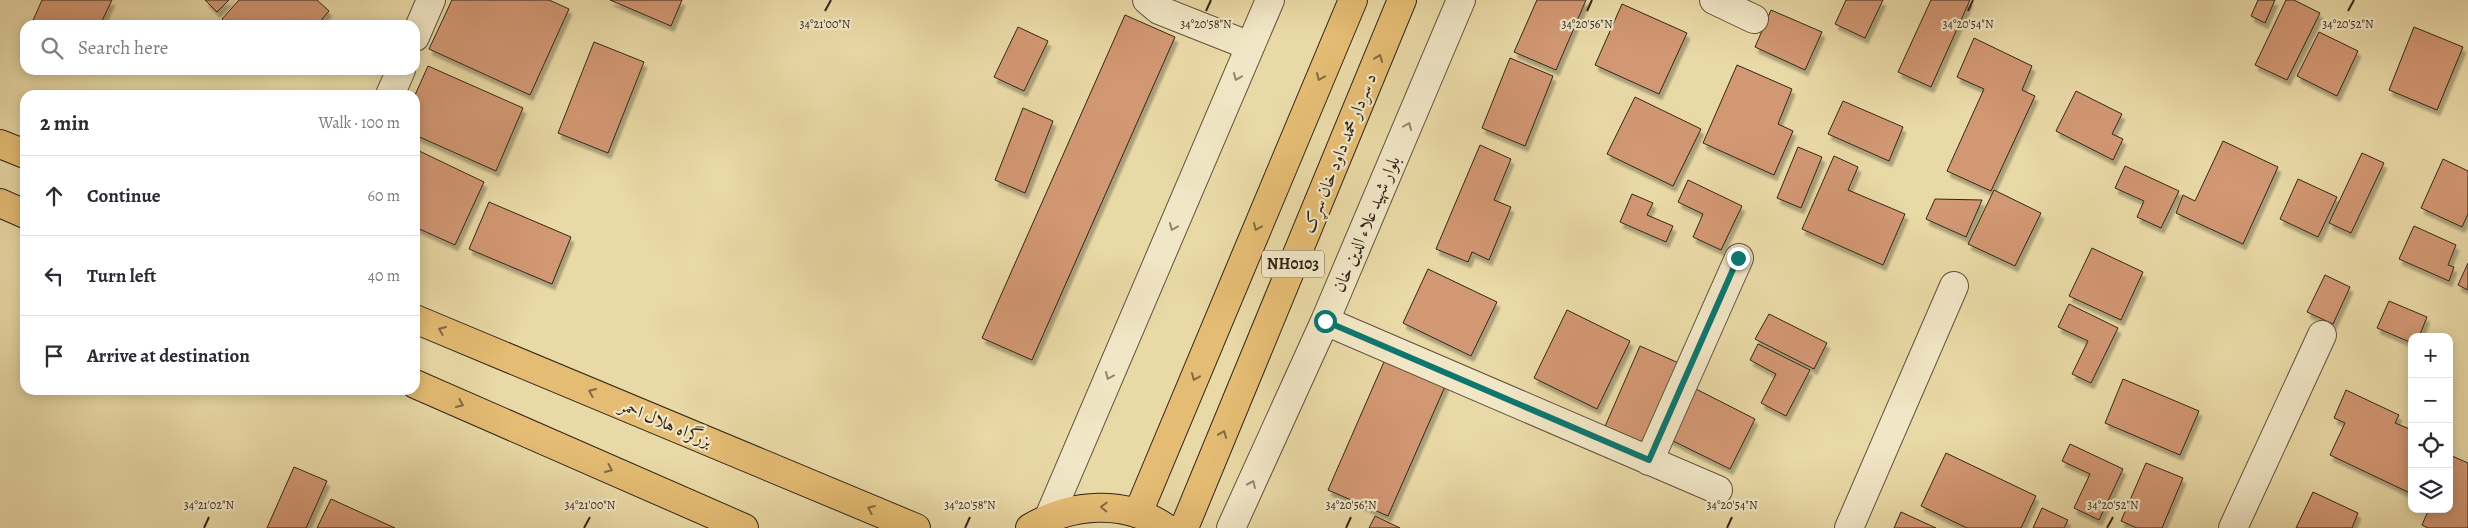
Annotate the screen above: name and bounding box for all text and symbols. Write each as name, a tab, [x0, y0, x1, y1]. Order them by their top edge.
text: 34°21'00"N	[800, 16, 851, 32]
text: 34°20'58"N	[1180, 16, 1232, 32]
text: 34°20'56"N	[1561, 16, 1613, 32]
text: 34°20'54"N	[1942, 16, 1994, 32]
text: 34°20'52"N	[2322, 16, 2374, 32]
search box	[20, 20, 420, 75]
icon: search	[38, 34, 66, 62]
text: Search here	[78, 35, 168, 61]
one-way arrow	[1372, 54, 1383, 63]
street label: د سردار محمد داود خان سړک	[1296, 69, 1384, 237]
one-way arrow	[1232, 72, 1243, 81]
one-way arrow	[1316, 72, 1327, 81]
text: 2 min	[40, 109, 89, 137]
text: Walk · 100 m	[319, 112, 400, 134]
one-way arrow	[1401, 122, 1412, 131]
street label: بلوار شهید علاء الدین خان	[1326, 152, 1406, 296]
icon: ahead	[40, 182, 68, 210]
text: Continue	[87, 183, 161, 209]
text: 60 m	[368, 185, 400, 207]
one-way arrow	[1169, 222, 1179, 230]
one-way arrow	[1253, 222, 1264, 231]
route end	[1727, 247, 1750, 270]
road number: NH0103	[1262, 250, 1324, 278]
icon: left	[40, 262, 68, 290]
text: Turn left	[87, 263, 156, 289]
text: 40 m	[368, 265, 400, 287]
route start	[1314, 310, 1337, 333]
one-way arrow	[438, 326, 447, 337]
map controls	[2408, 333, 2453, 513]
button: +	[2408, 333, 2453, 378]
icon: arrive	[40, 342, 68, 370]
text: Arrive at destination	[87, 343, 250, 369]
one-way arrow	[1105, 371, 1116, 380]
one-way arrow	[1190, 372, 1201, 381]
button: −	[2408, 378, 2453, 423]
one-way arrow	[588, 388, 597, 399]
street label: بزرگراه هلال احمر	[614, 392, 716, 453]
one-way arrow	[455, 397, 464, 408]
button: locate	[2408, 423, 2453, 468]
one-way arrow	[1217, 431, 1227, 439]
one-way arrow	[604, 462, 613, 473]
button: layers	[2408, 468, 2453, 513]
one-way arrow	[1245, 480, 1256, 489]
text: 34°21'02"N	[184, 497, 234, 513]
text: 34°21'00"N	[565, 497, 616, 513]
text: 34°20'58"N	[944, 497, 996, 513]
text: 34°20'56"N	[1325, 497, 1377, 513]
text: 34°20'54"N	[1706, 497, 1758, 513]
text: 34°20'52"N	[2087, 497, 2139, 513]
one-way arrow	[1100, 502, 1108, 513]
one-way arrow	[867, 505, 876, 515]

